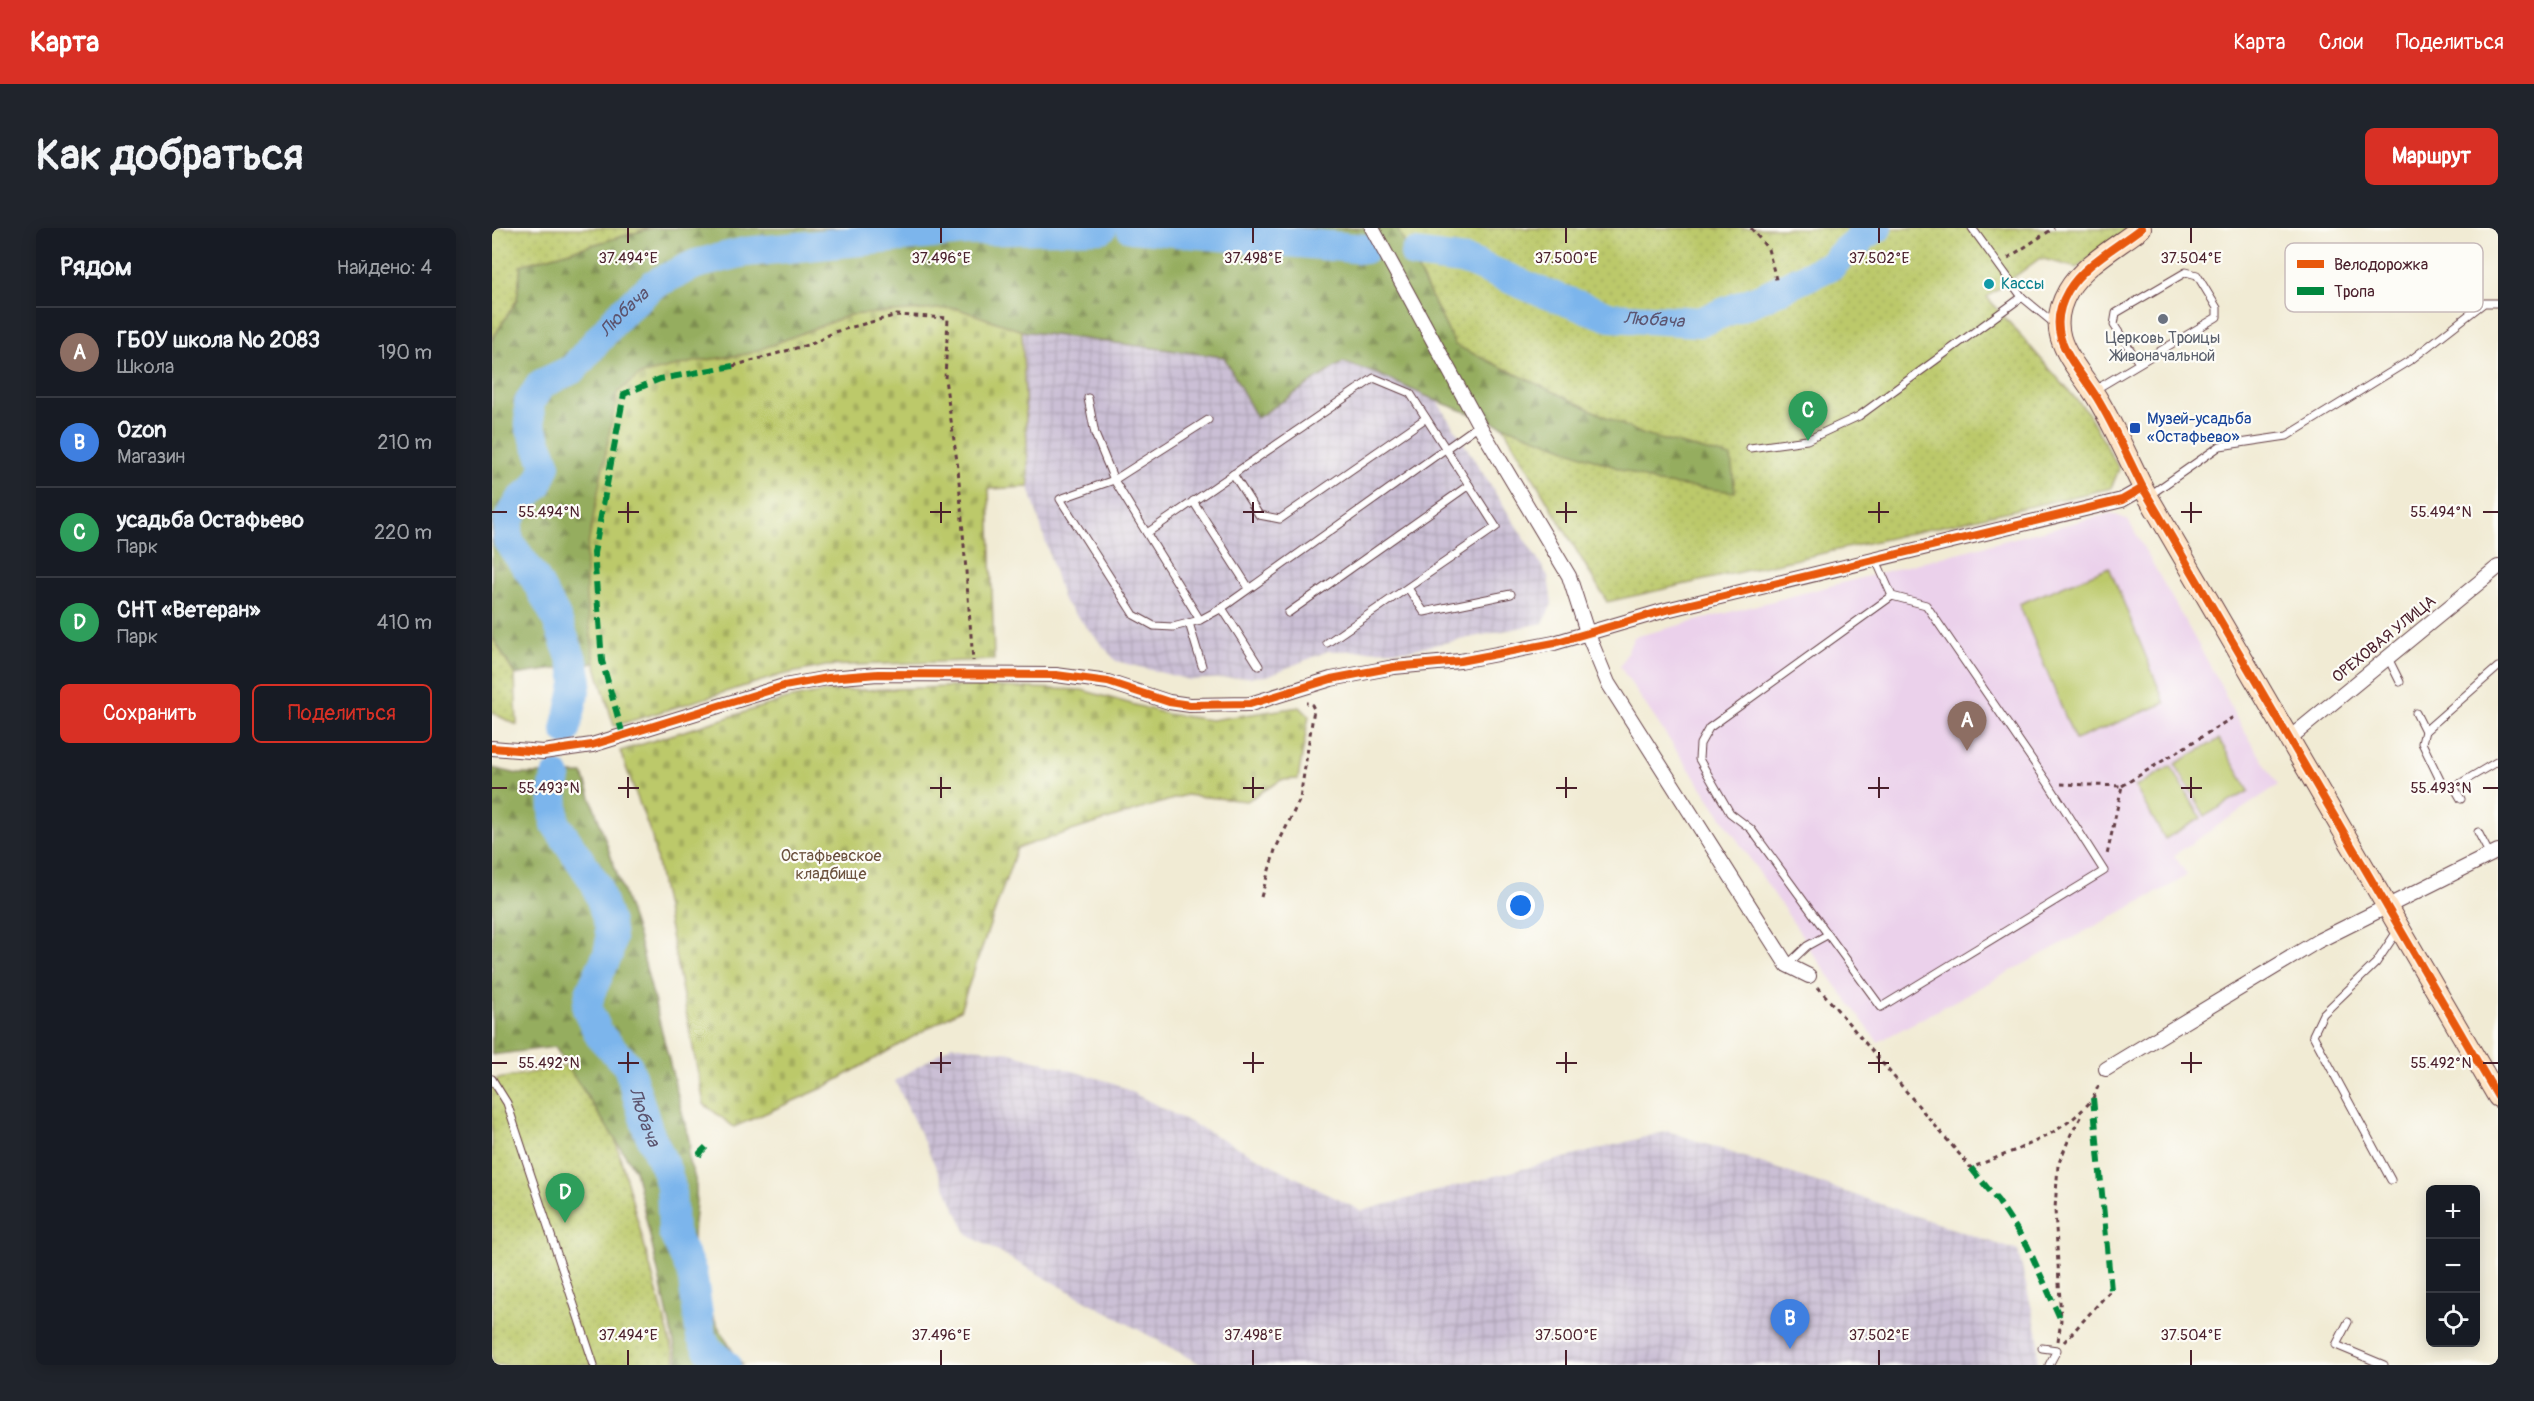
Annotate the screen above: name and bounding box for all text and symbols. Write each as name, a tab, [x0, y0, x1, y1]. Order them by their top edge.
text: Карта	[30, 25, 99, 60]
text: Карта	[2233, 29, 2285, 56]
text: Слои	[2318, 29, 2363, 56]
text: Поделиться	[2396, 29, 2504, 56]
button: Маршрут	[2365, 128, 2498, 185]
text: Как добраться	[36, 130, 303, 182]
legend	[2285, 243, 2483, 312]
text: 37.494°E	[598, 249, 658, 268]
text: 37.496°E	[911, 249, 971, 268]
text: 37.498°E	[1224, 249, 1282, 268]
text: 37.500°E	[1535, 249, 1597, 268]
text: 37.502°E	[1849, 249, 1910, 268]
text: 37.504°E	[2160, 249, 2222, 268]
text: Рядом	[60, 251, 132, 283]
text: Найдено: 4	[337, 255, 432, 280]
text: Велодорожка	[2334, 255, 2428, 275]
place label: Кассы	[2001, 274, 2044, 294]
marker: Кассы	[1982, 277, 1996, 291]
water label: Любача	[594, 281, 655, 342]
text: Тропа	[2334, 282, 2375, 302]
water label: Любача	[1623, 306, 1687, 333]
marker: Церковь Троицы Живоначальной	[2156, 312, 2170, 326]
text: ГБОУ школа № 2083	[117, 326, 320, 354]
place label: Церковь Троицы Живоначальной	[2106, 328, 2220, 366]
text: A	[73, 340, 86, 365]
text: 190 m	[378, 340, 432, 365]
text: Школа	[117, 354, 174, 379]
pin: C	[1788, 392, 1828, 441]
place label: Музей-усадьба «Остафьево»	[2147, 409, 2251, 447]
text: Ozon	[117, 416, 166, 444]
marker: Музей-усадьба «Остафьево»	[2128, 421, 2142, 435]
text: B	[74, 430, 85, 455]
text: 210 m	[377, 430, 432, 455]
text: Магазин	[117, 444, 185, 469]
text: 55.494°N	[518, 503, 580, 522]
text: 55.494°N	[2410, 503, 2472, 522]
text: усадьба Остафьево	[117, 506, 304, 534]
text: C	[73, 520, 86, 545]
text: 220 m	[374, 520, 432, 545]
text: Парк	[117, 534, 158, 559]
street label: ОРЕХОВАЯ УЛИЦА	[2328, 591, 2440, 687]
text: СНТ «Ветеран»	[117, 596, 260, 624]
text: D	[73, 610, 86, 635]
text: 410 m	[377, 610, 432, 635]
text: Парк	[117, 624, 158, 649]
button: Сохранить	[60, 684, 240, 743]
button: Поделиться	[252, 684, 432, 743]
pin: A	[1948, 702, 1986, 751]
text: 55.493°N	[518, 779, 580, 798]
text: 55.493°N	[2410, 779, 2472, 798]
park label: Остафьевское кладбище	[781, 846, 881, 884]
your location	[1506, 891, 1535, 920]
text: 55.492°N	[518, 1054, 580, 1073]
text: 55.492°N	[2410, 1054, 2472, 1073]
water label: Любача	[624, 1084, 666, 1152]
pin: D	[546, 1174, 584, 1223]
map controls	[2426, 1185, 2480, 1347]
button: +	[2426, 1185, 2480, 1239]
button: −	[2426, 1239, 2480, 1293]
button: locate	[2426, 1293, 2480, 1347]
pin: B	[1770, 1300, 1810, 1349]
text: 37.494°E	[598, 1326, 658, 1345]
text: 37.496°E	[911, 1326, 971, 1345]
text: 37.498°E	[1224, 1326, 1282, 1345]
text: 37.500°E	[1535, 1326, 1597, 1345]
text: 37.502°E	[1849, 1326, 1910, 1345]
text: 37.504°E	[2160, 1326, 2222, 1345]

